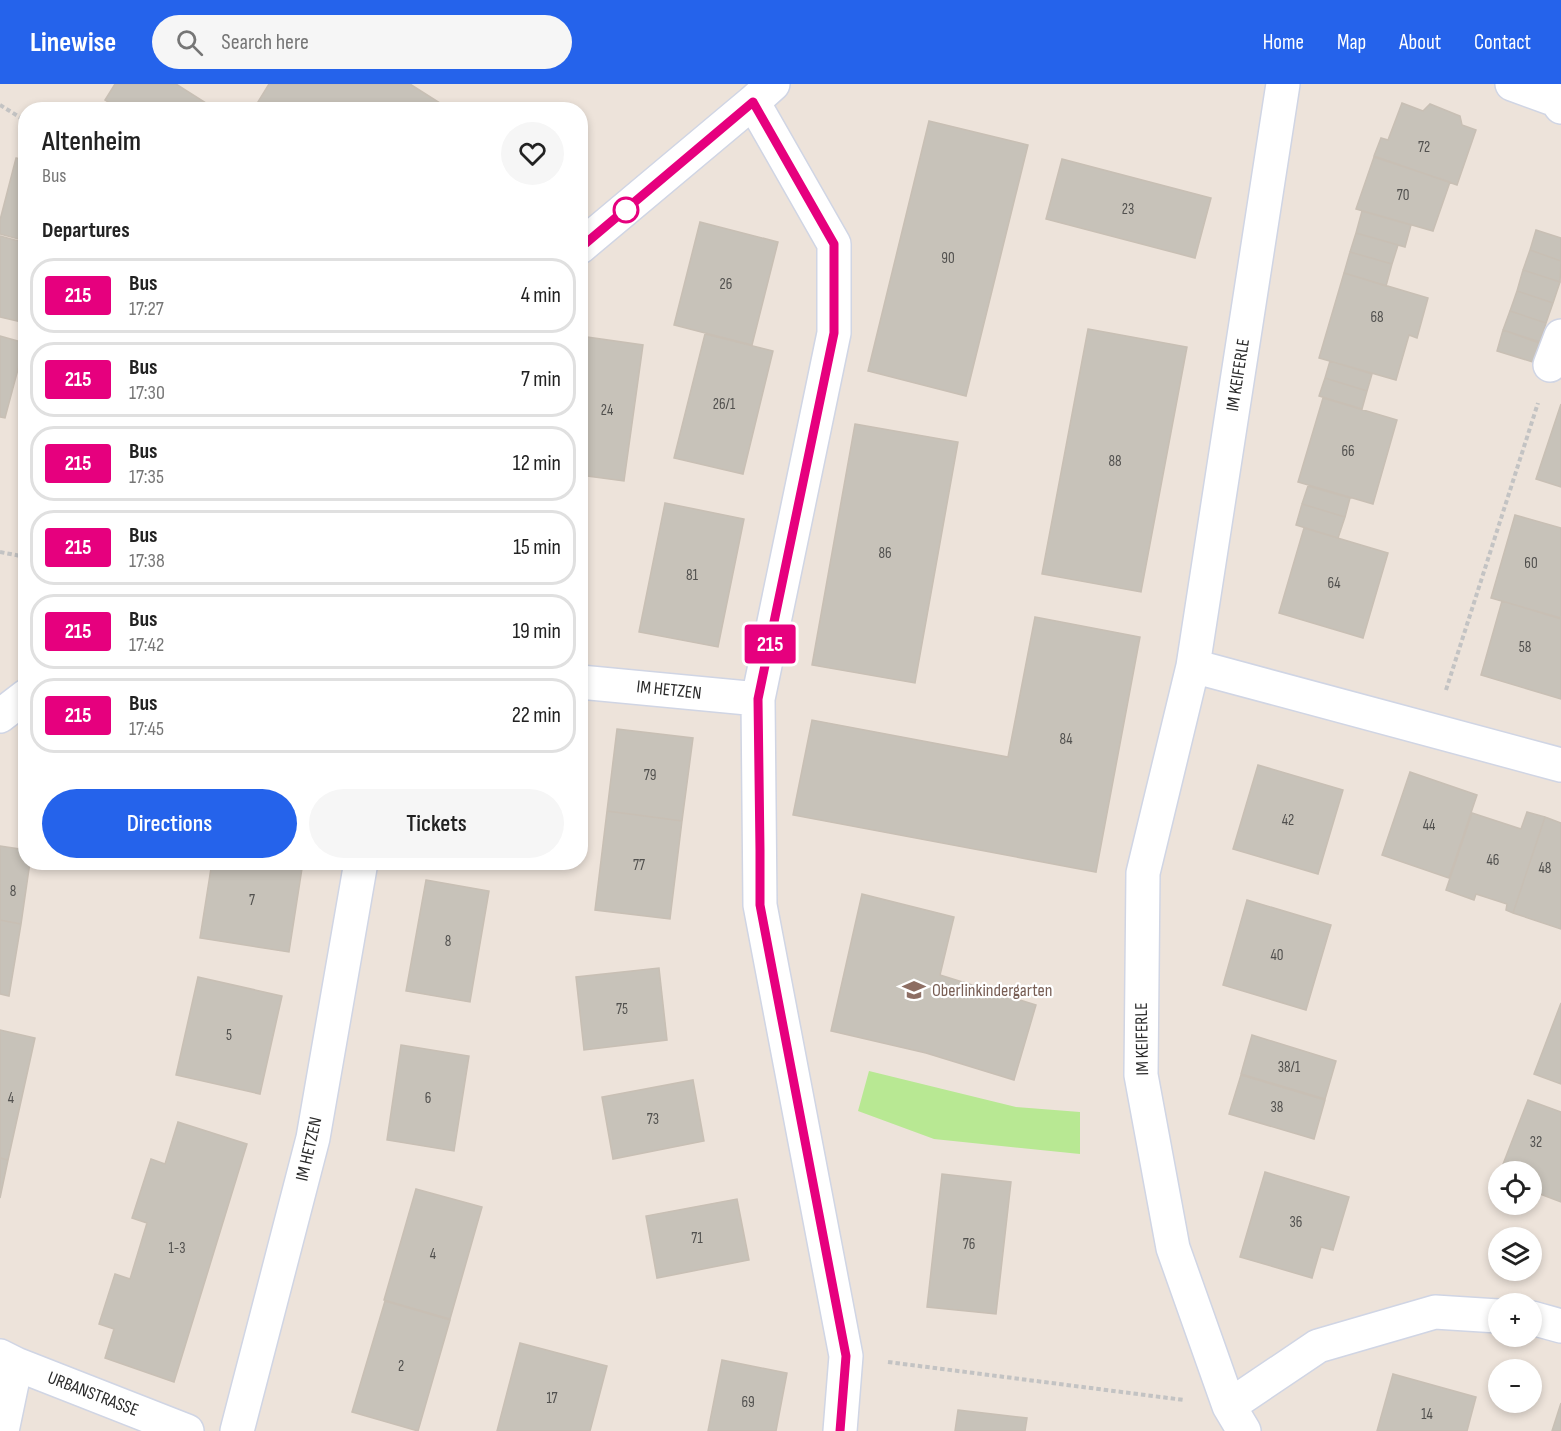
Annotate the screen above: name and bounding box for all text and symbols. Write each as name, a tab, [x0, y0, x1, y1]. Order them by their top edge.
search box	[152, 15, 572, 69]
text: Linewise	[30, 26, 116, 59]
icon: search	[173, 26, 206, 59]
text: Search here	[221, 29, 309, 56]
text: Home	[1263, 30, 1304, 55]
text: Map	[1337, 30, 1366, 55]
text: About	[1399, 30, 1441, 55]
text: Contact	[1474, 30, 1531, 55]
button: heart	[501, 122, 564, 185]
text: Altenheim	[42, 125, 141, 158]
house number: 72	[1418, 138, 1430, 157]
text: Bus	[42, 164, 66, 188]
house number: 70	[1397, 186, 1409, 205]
unlabelled marker	[613, 197, 639, 223]
house number: 23	[1122, 200, 1134, 219]
text: Departures	[42, 217, 130, 244]
house number: 90	[941, 249, 955, 268]
text: Bus	[129, 270, 158, 297]
house number: 26	[720, 275, 732, 294]
text: 4 min	[521, 282, 561, 309]
text: 215	[65, 283, 91, 308]
text: 17:27	[129, 297, 164, 321]
house number: 68	[1370, 308, 1384, 327]
street label: IM KEIFERLE	[1222, 337, 1254, 413]
text: Bus	[129, 354, 158, 381]
text: 7 min	[521, 366, 561, 393]
text: 215	[65, 367, 91, 392]
text: 17:30	[129, 381, 165, 405]
house number: 26/1	[713, 395, 736, 414]
house number: 24	[601, 401, 613, 420]
text: Bus	[129, 438, 158, 465]
house number: 66	[1341, 442, 1355, 461]
text: 12 min	[513, 450, 561, 477]
text: 215	[65, 451, 91, 476]
house number: 88	[1108, 452, 1122, 471]
text: 17:35	[129, 465, 164, 489]
text: Bus	[129, 522, 158, 549]
text: 15 min	[513, 534, 561, 561]
text: 215	[65, 535, 91, 560]
house number: 86	[878, 544, 892, 563]
text: 17:38	[129, 549, 165, 573]
house number: 60	[1524, 554, 1538, 573]
house number: 81	[686, 566, 699, 585]
house number: 64	[1327, 574, 1341, 593]
text: Bus	[129, 606, 158, 633]
text: 19 min	[512, 618, 561, 645]
text: 215	[65, 619, 91, 644]
line badge: 215	[736, 624, 804, 664]
text: 215	[757, 632, 783, 657]
text: 17:42	[129, 633, 164, 657]
house number: 58	[1519, 638, 1531, 657]
street label: IM HETZEN	[636, 676, 702, 704]
text: Bus	[129, 690, 158, 717]
text: 22 min	[512, 702, 561, 729]
text: 215	[65, 703, 91, 728]
text: 17:45	[129, 717, 164, 741]
house number: 84	[1059, 730, 1073, 749]
house number: 79	[644, 766, 656, 785]
button: Directions	[42, 789, 297, 858]
button: Tickets	[309, 789, 564, 858]
house number: 42	[1282, 811, 1294, 830]
house number: 44	[1423, 816, 1435, 835]
house number: 46	[1487, 851, 1499, 870]
house number: 77	[633, 856, 645, 875]
house number: 48	[1539, 859, 1551, 878]
house number: 8	[10, 882, 16, 901]
house number: 7	[249, 891, 255, 910]
house number: 8	[445, 932, 451, 951]
house number: 40	[1271, 946, 1283, 965]
school or university icon: Oberlinkindergarten	[901, 977, 927, 1003]
place label: Oberlinkindergarten	[932, 980, 1052, 1001]
house number: 75	[616, 1000, 628, 1019]
street label: IM KEIFERLE	[1131, 1002, 1153, 1076]
house number: 5	[226, 1026, 232, 1045]
house number: 38/1	[1278, 1058, 1301, 1077]
house number: 4	[8, 1089, 14, 1108]
house number: 6	[425, 1089, 431, 1108]
house number: 38	[1271, 1098, 1283, 1117]
house number: 73	[647, 1110, 659, 1129]
street label: IM HETZEN	[291, 1115, 327, 1183]
house number: 32	[1530, 1133, 1542, 1152]
map controls	[1488, 1161, 1542, 1413]
button: locate	[1488, 1161, 1542, 1215]
house number: 36	[1290, 1213, 1302, 1232]
button: layers	[1488, 1227, 1542, 1281]
house number: 71	[691, 1229, 703, 1248]
house number: 76	[963, 1235, 975, 1254]
house number: 1-3	[168, 1239, 186, 1258]
house number: 4	[430, 1245, 436, 1264]
button: +	[1488, 1293, 1542, 1347]
house number: 2	[398, 1357, 404, 1376]
button: −	[1488, 1359, 1542, 1413]
street label: URBANSTRASSE	[45, 1367, 141, 1421]
house number: 17	[546, 1389, 558, 1408]
house number: 69	[741, 1393, 755, 1412]
house number: 14	[1421, 1405, 1433, 1424]

